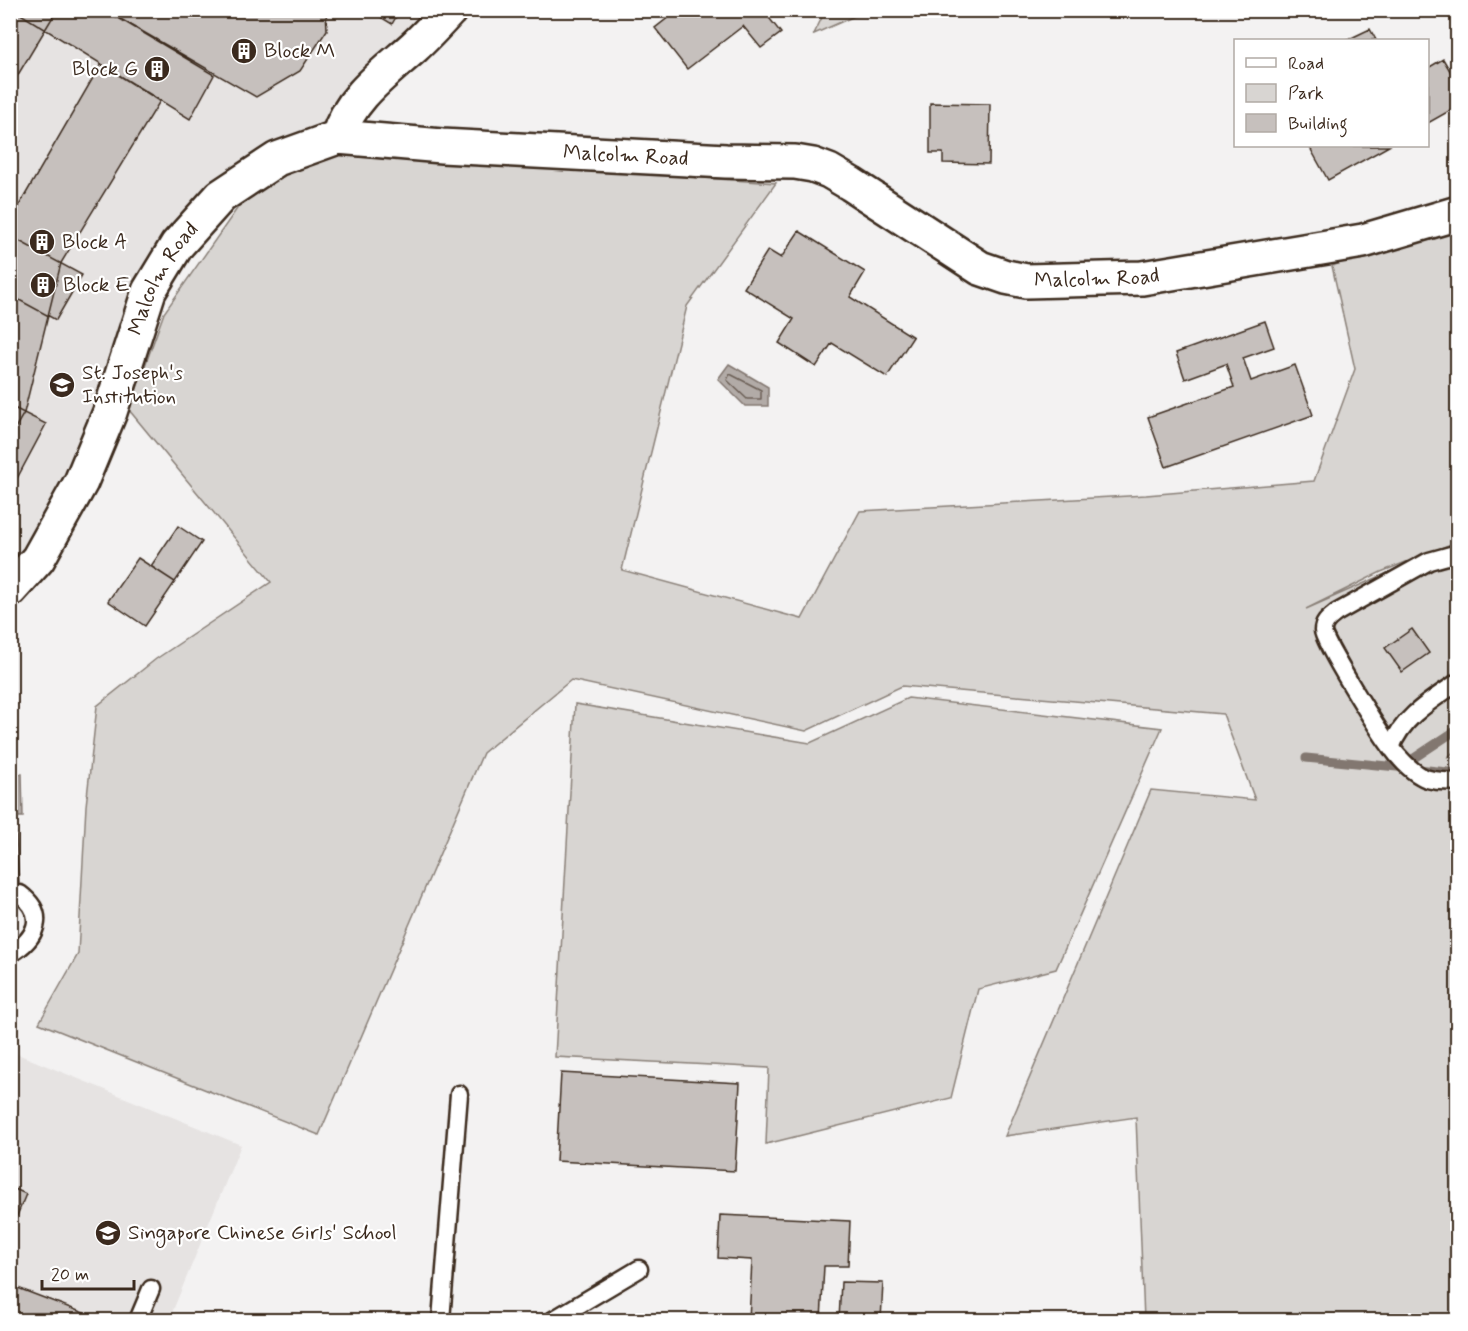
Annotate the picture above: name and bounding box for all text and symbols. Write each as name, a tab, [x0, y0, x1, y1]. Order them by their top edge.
building icon: Block M	[229, 36, 259, 66]
place label: Block M	[264, 37, 336, 65]
legend	[1234, 39, 1429, 147]
text: Road	[1288, 52, 1324, 76]
building icon: Block G	[142, 54, 172, 84]
place label: Block G	[72, 55, 138, 83]
text: Park	[1288, 82, 1324, 106]
text: Building	[1288, 112, 1348, 138]
street label: Malcolm Road	[562, 138, 689, 173]
street label: Malcolm Road	[122, 216, 205, 339]
building icon: Block A	[27, 227, 57, 257]
place label: Block A	[62, 228, 127, 256]
street label: Malcolm Road	[1034, 261, 1162, 295]
building icon: Block E	[28, 270, 58, 300]
place label: Block E	[63, 271, 130, 299]
place label: St. Joseph's Institution	[82, 359, 183, 411]
school or university icon: St. Joseph's Institution	[47, 370, 77, 400]
school or university icon: Singapore Chinese Girls' School	[93, 1218, 123, 1248]
place label: Singapore Chinese Girls' School	[128, 1219, 397, 1248]
scale bar	[42, 1253, 134, 1291]
text: 20 m	[51, 1263, 89, 1287]

